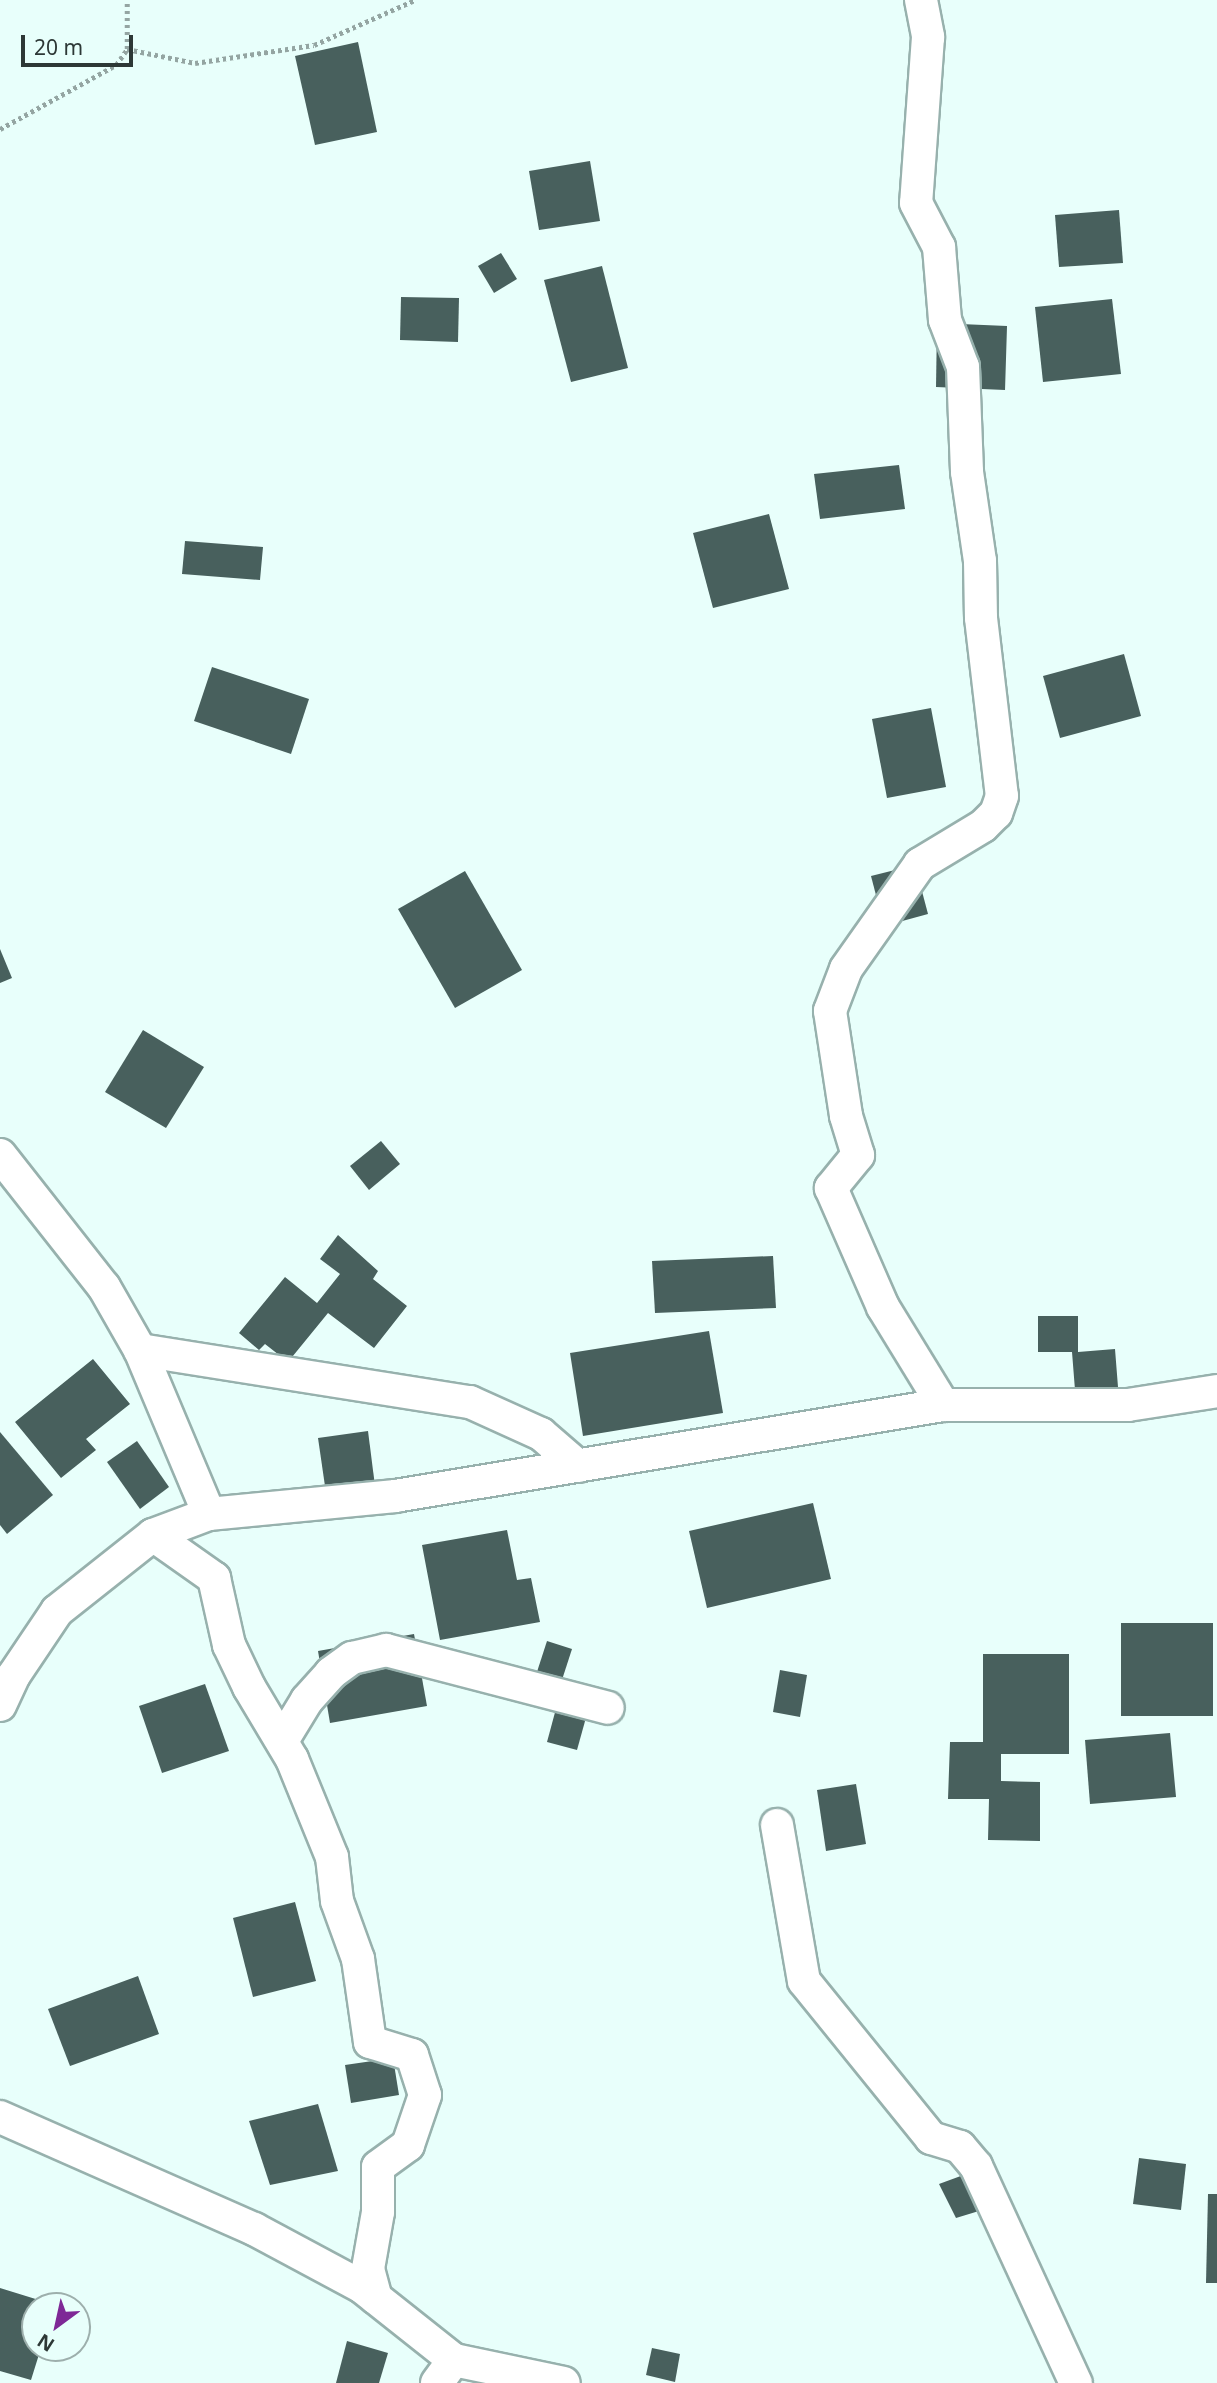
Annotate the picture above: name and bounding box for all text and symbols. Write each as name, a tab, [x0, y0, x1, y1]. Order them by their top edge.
scale bar	[24, 21, 136, 65]
text: 20 m	[34, 33, 83, 61]
north arrow	[21, 2292, 91, 2362]
text: N	[32, 2328, 59, 2358]

